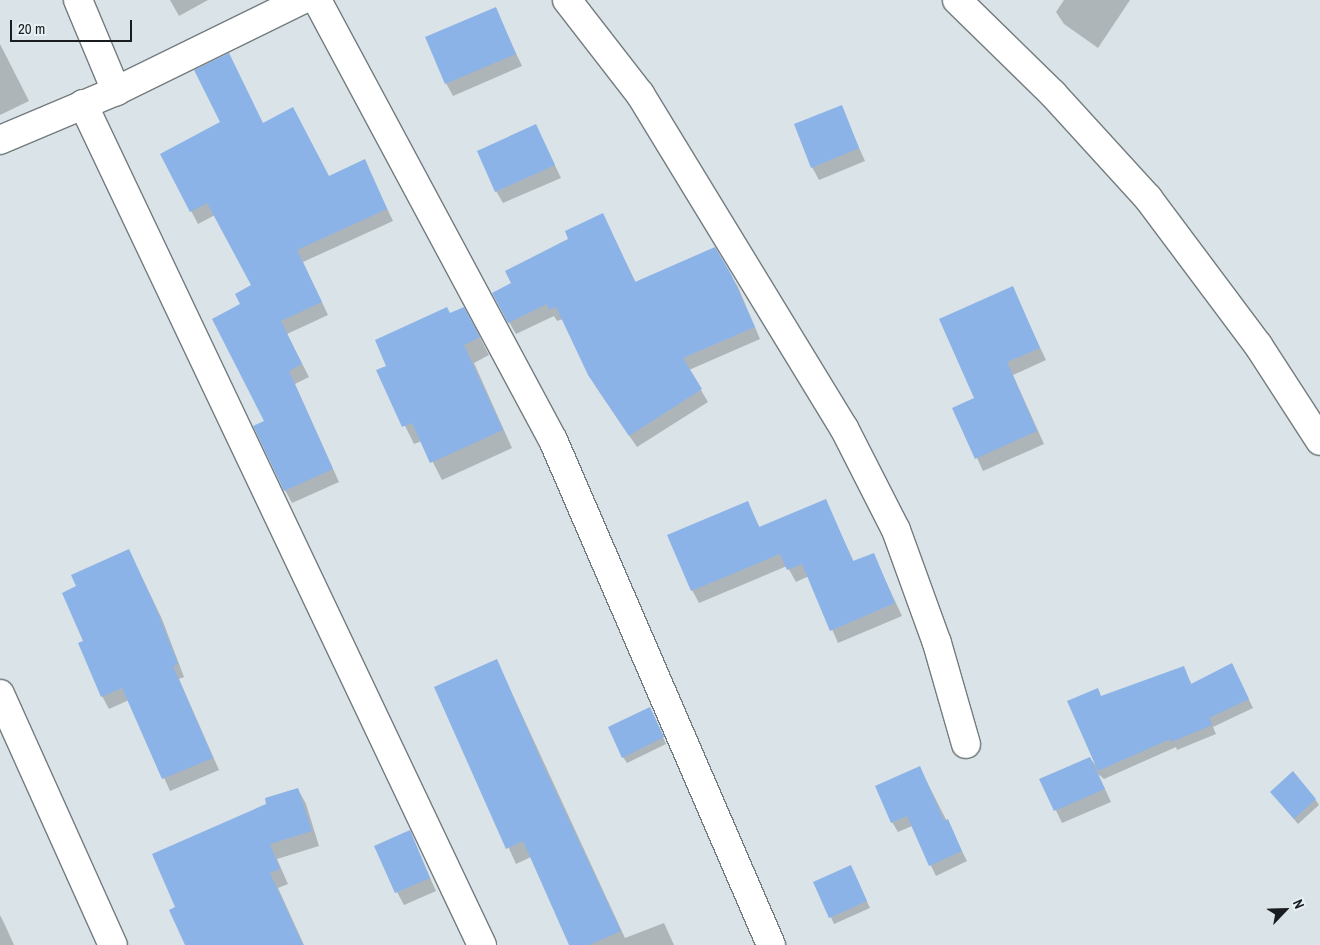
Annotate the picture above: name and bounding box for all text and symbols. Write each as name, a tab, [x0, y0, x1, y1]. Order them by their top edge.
scale bar	[12, 10, 135, 42]
text: 20 m	[18, 18, 45, 39]
north arrow	[1260, 885, 1310, 935]
text: N	[1289, 896, 1309, 911]

